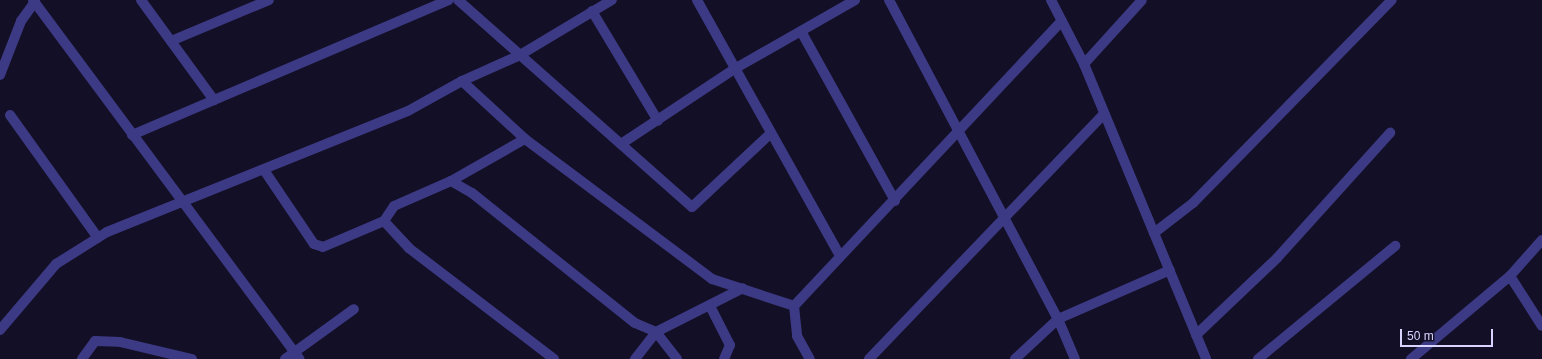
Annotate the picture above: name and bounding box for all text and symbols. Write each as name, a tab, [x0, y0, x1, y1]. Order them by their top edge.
scale bar	[1402, 321, 1495, 347]
text: 50 m	[1407, 329, 1434, 343]

